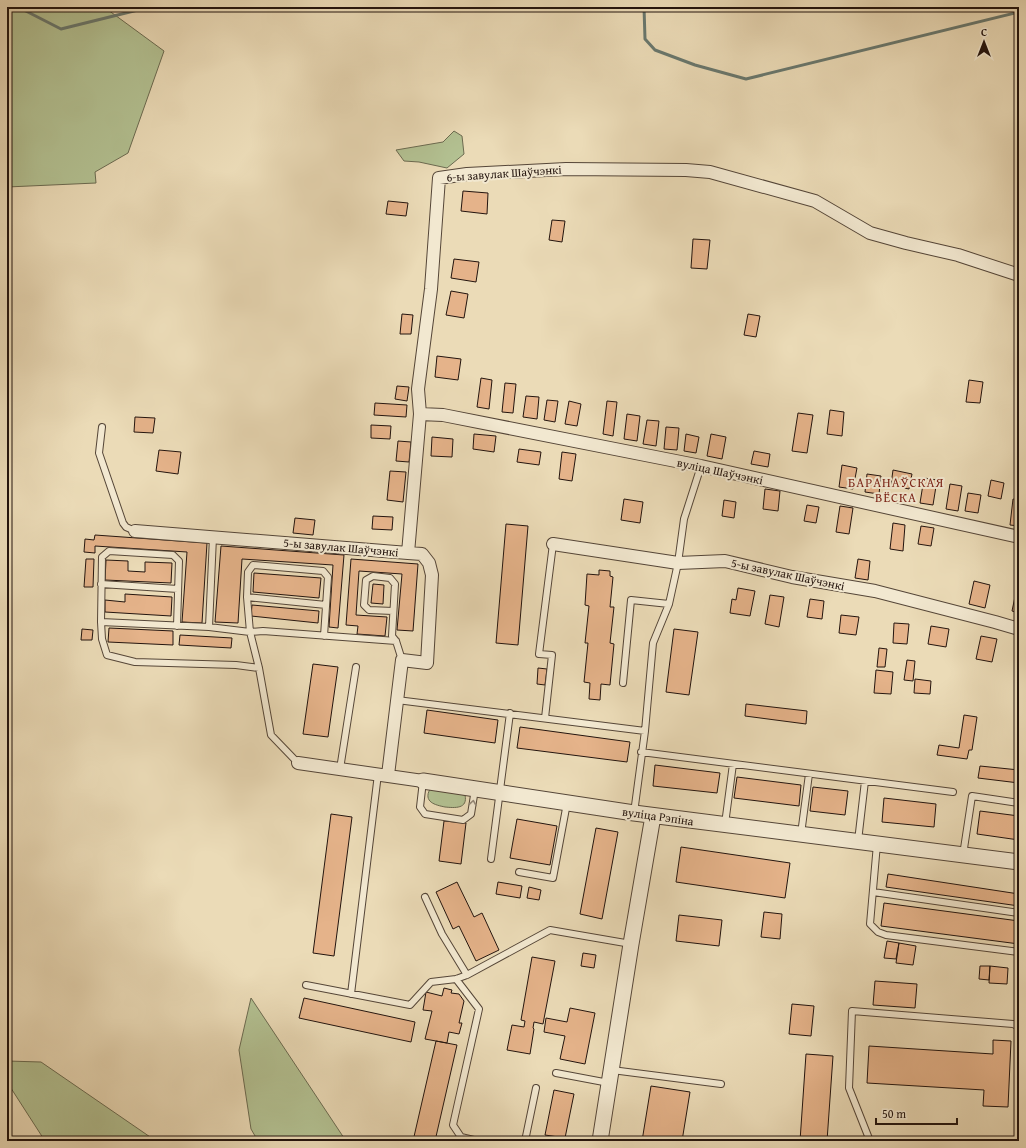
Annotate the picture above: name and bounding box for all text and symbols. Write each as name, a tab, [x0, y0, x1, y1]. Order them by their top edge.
north arrow	[964, 22, 1004, 62]
text: С	[981, 24, 987, 40]
street label: 6-ы завулак Шаўчэнкі	[446, 160, 563, 186]
street label: вуліца Шаўчэнкі	[675, 454, 765, 489]
district label: БАРАНАЎСКАЯ ВЁСКА	[848, 473, 944, 507]
street label: 5-ы завулак Шаўчэнкі	[283, 533, 400, 561]
street label: 5-ы завулак Шаўчэнкі	[730, 554, 847, 594]
one-way arrow	[468, 800, 477, 806]
street label: вуліца Рэпіна	[621, 803, 695, 829]
scale bar	[876, 1100, 957, 1126]
text: 50 m	[882, 1105, 906, 1122]

